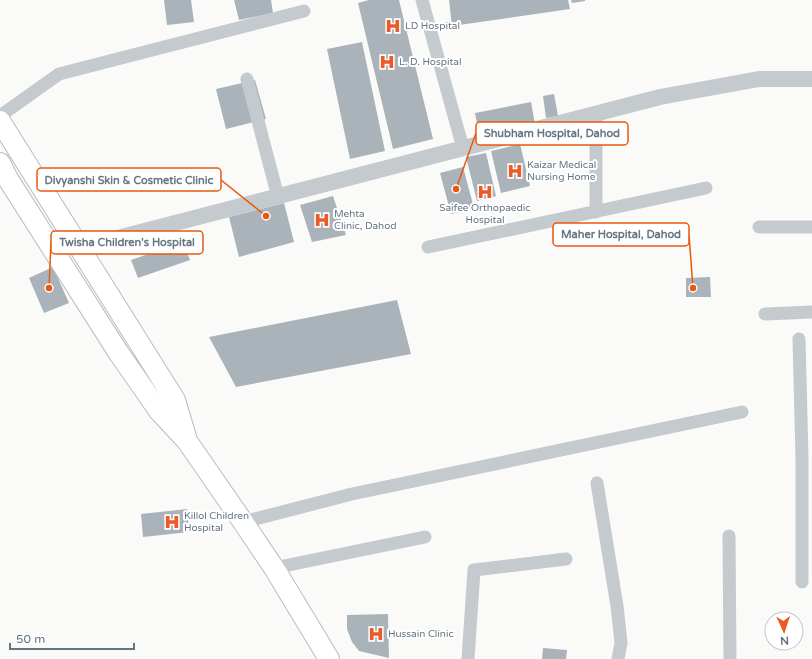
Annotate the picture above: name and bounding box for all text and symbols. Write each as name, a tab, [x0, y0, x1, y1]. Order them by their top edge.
hospital icon: LD Hospital	[384, 17, 402, 35]
place label: LD Hospital	[405, 20, 460, 32]
hospital icon: L. D. Hospital	[378, 53, 396, 71]
place label: L. D. Hospital	[399, 56, 461, 68]
callout: Shubham Hospital, Dahod	[476, 122, 628, 145]
text: Shubham Hospital, Dahod	[484, 127, 620, 141]
place label: Kaizar Medical Nursing Home	[527, 159, 596, 183]
hospital icon: Kaizar Medical Nursing Home	[506, 162, 524, 180]
callout: Divyanshi Skin & Cosmetic Clinic	[37, 168, 221, 191]
text: Divyanshi Skin & Cosmetic Clinic	[45, 174, 214, 188]
hospital icon: Saifee Orthopaedic Hospital	[476, 183, 494, 201]
place label: Saifee Orthopaedic Hospital	[439, 202, 531, 226]
place label: Mehta Clinic, Dahod	[334, 208, 397, 232]
hospital icon: Mehta Clinic, Dahod	[313, 211, 331, 229]
callout: Maher Hospital, Dahod	[553, 223, 689, 246]
text: Maher Hospital, Dahod	[561, 228, 681, 242]
callout: Twisha Children's Hospital	[51, 231, 203, 254]
text: Twisha Children's Hospital	[58, 236, 195, 250]
place label: Killol Children Hospital	[184, 510, 249, 534]
hospital icon: Killol Children Hospital	[163, 513, 181, 531]
north arrow	[764, 611, 804, 651]
scale bar	[10, 625, 134, 651]
hospital icon: Hussain Clinic	[367, 625, 385, 643]
place label: Hussain Clinic	[388, 628, 454, 640]
text: 50 m	[16, 632, 45, 646]
text: N	[780, 634, 789, 647]

